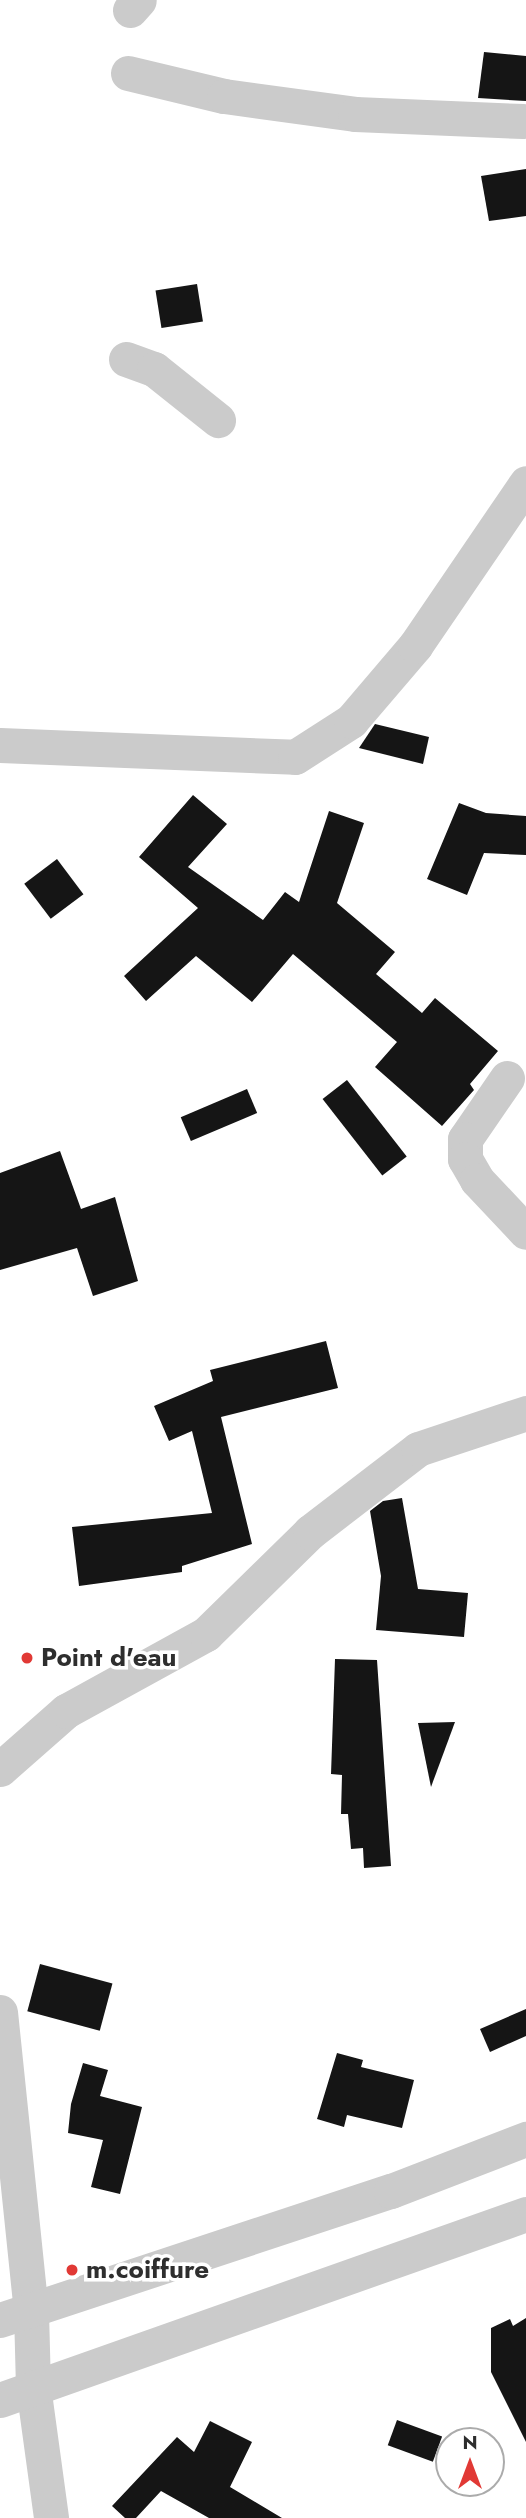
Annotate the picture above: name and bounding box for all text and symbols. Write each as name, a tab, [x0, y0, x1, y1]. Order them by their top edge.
place label: Point d'eau	[41, 1642, 177, 1674]
marker: Point d'eau	[19, 1650, 35, 1666]
place label: m.coiffure	[86, 2254, 209, 2286]
marker: m.coiffure	[64, 2262, 80, 2278]
north arrow	[435, 2427, 505, 2497]
text: N	[462, 2429, 478, 2456]

